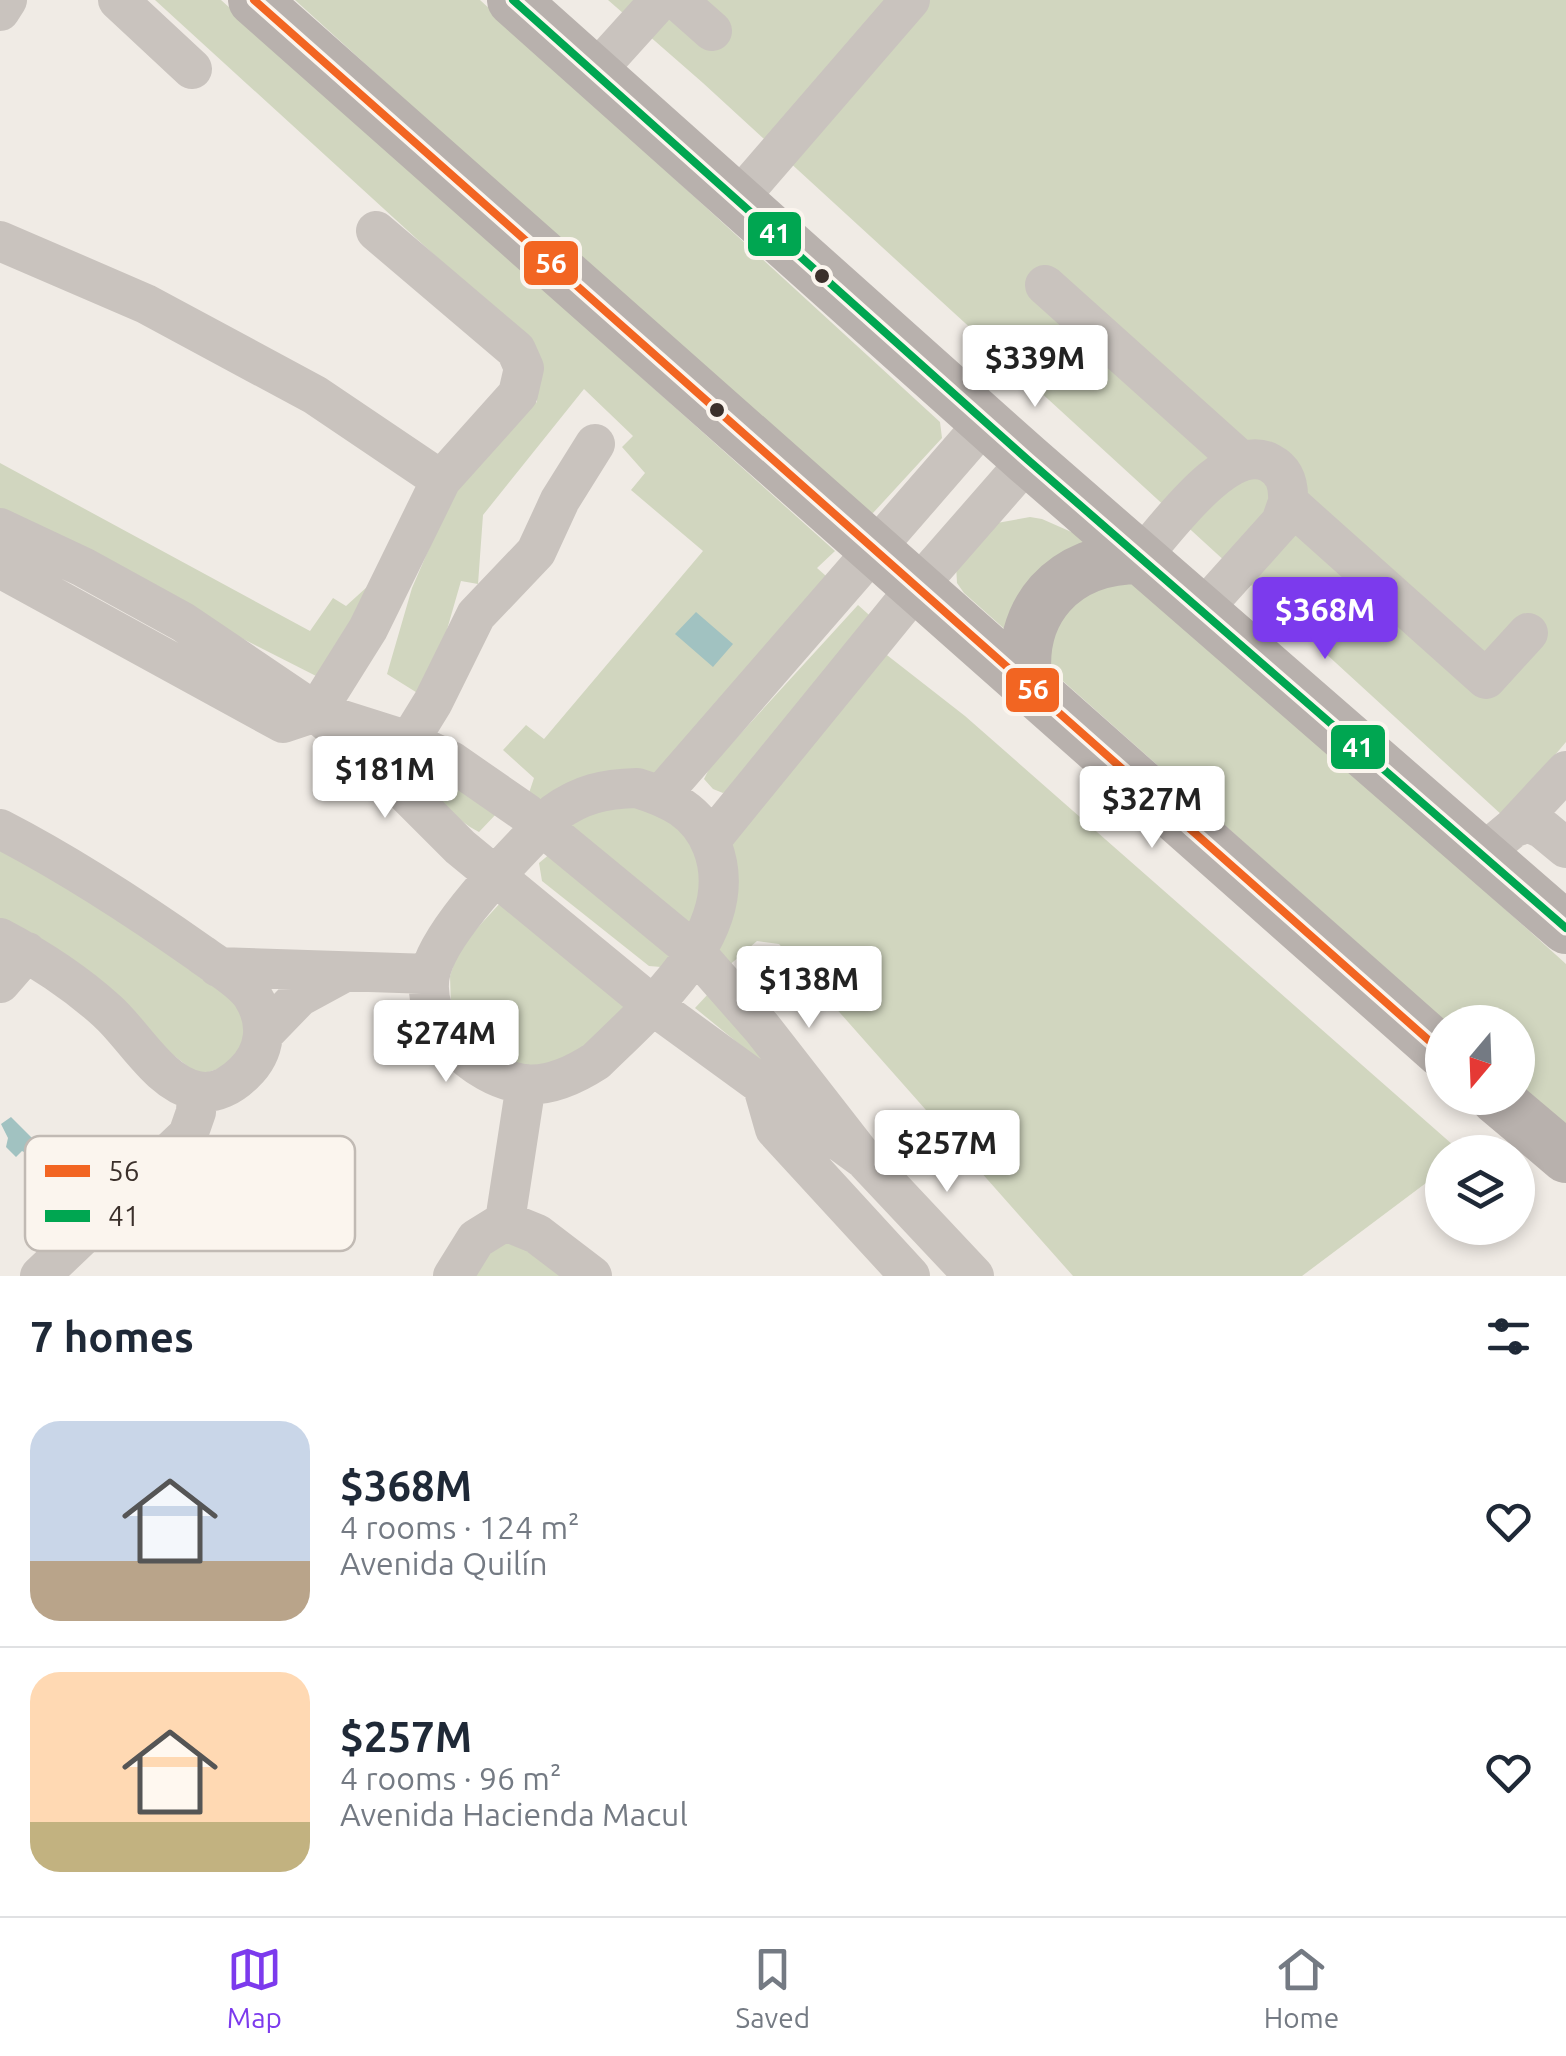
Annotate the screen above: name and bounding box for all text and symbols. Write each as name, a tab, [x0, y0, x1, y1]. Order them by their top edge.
line badge: 41	[746, 210, 803, 258]
text: 41	[759, 217, 791, 248]
line badge: 56	[522, 239, 580, 287]
text: 56	[535, 247, 567, 278]
unlabelled marker	[812, 266, 832, 286]
pin: $339M	[965, 325, 1105, 410]
text: $339M	[985, 339, 1085, 375]
unlabelled marker	[707, 400, 727, 420]
pin: $368M	[1255, 577, 1395, 662]
text: $368M	[1275, 591, 1375, 627]
line badge: 56	[1004, 666, 1061, 714]
text: 56	[1017, 673, 1049, 704]
line badge: 41	[1329, 723, 1387, 771]
text: 41	[1342, 731, 1374, 762]
pin: $181M	[315, 736, 455, 821]
text: $181M	[335, 750, 435, 786]
pin: $327M	[1082, 766, 1222, 851]
text: $327M	[1102, 780, 1202, 816]
pin: $138M	[739, 946, 879, 1031]
text: $138M	[759, 960, 859, 996]
pin: $274M	[376, 1000, 516, 1085]
north arrow	[1425, 1005, 1535, 1115]
map controls	[1425, 1005, 1535, 1245]
text: $274M	[396, 1014, 496, 1050]
pin: $257M	[877, 1110, 1017, 1195]
text: $257M	[897, 1124, 997, 1160]
button: layers	[1425, 1135, 1535, 1245]
legend	[25, 1136, 355, 1251]
text: 56	[108, 1155, 140, 1186]
text: 41	[108, 1200, 140, 1231]
icon: filters	[1481, 1309, 1536, 1364]
text: 7 homes	[30, 1313, 194, 1360]
icon: home	[110, 1461, 230, 1581]
text: $368M	[340, 1462, 472, 1509]
icon: heart	[1481, 1494, 1536, 1549]
text: 4 rooms · 124 m²	[340, 1509, 580, 1545]
text: Avenida Quilín	[340, 1545, 547, 1581]
icon: home	[110, 1712, 230, 1832]
text: $257M	[340, 1713, 472, 1760]
icon: heart	[1481, 1745, 1536, 1800]
text: 4 rooms · 96 m²	[340, 1760, 561, 1796]
text: Avenida Hacienda Macul	[340, 1796, 688, 1832]
tab: Map	[227, 1942, 282, 2033]
tab: Saved	[736, 1942, 810, 2033]
tab: Home	[1264, 1942, 1339, 2033]

